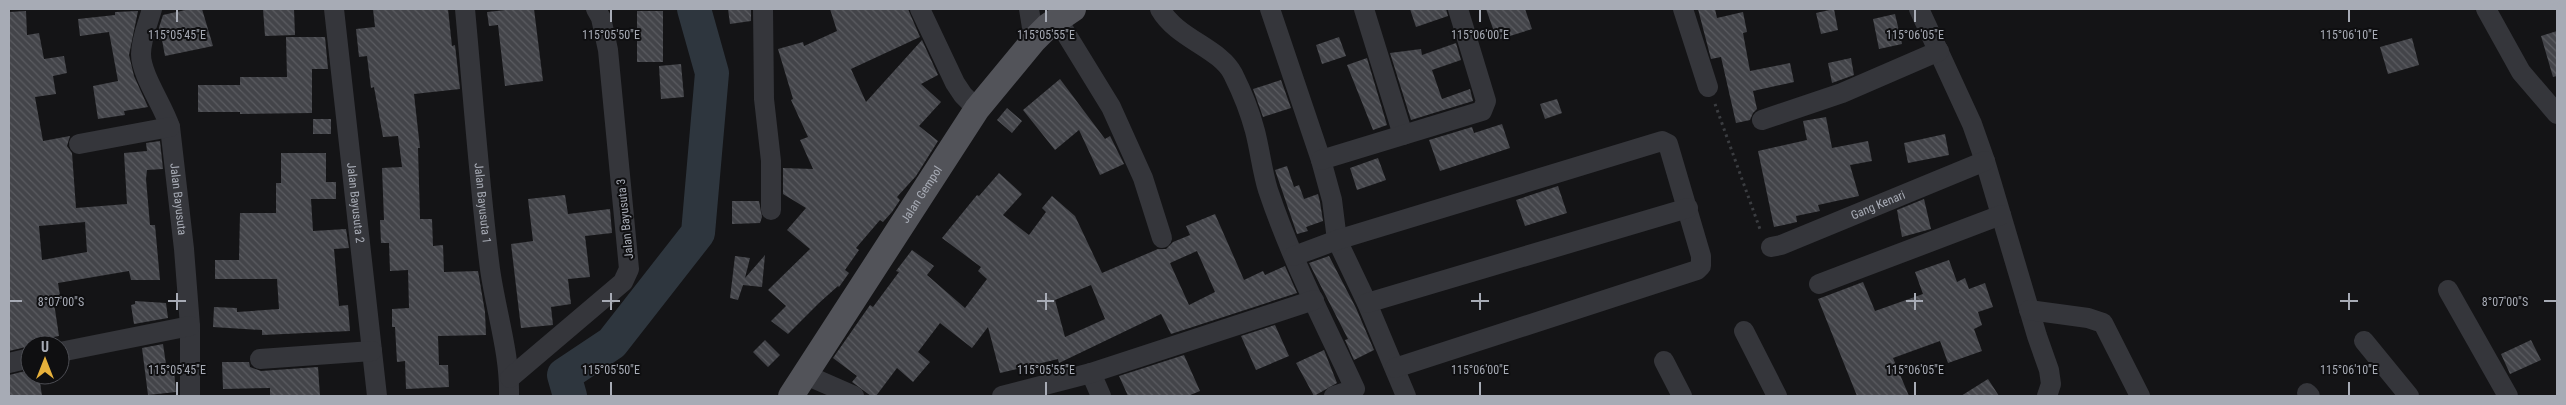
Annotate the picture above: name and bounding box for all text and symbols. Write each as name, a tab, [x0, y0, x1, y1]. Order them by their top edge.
text: 115°05'45"E	[148, 28, 206, 42]
text: 115°05'50"E	[582, 28, 640, 42]
text: 115°05'55"E	[1017, 28, 1075, 42]
text: 115°06'00"E	[1451, 28, 1509, 42]
text: 115°06'05"E	[1886, 28, 1944, 42]
text: 115°06'10"E	[2320, 28, 2378, 42]
street label: Jalan Bayusuta	[167, 162, 189, 236]
street label: Jalan Bayusuta 2	[344, 162, 367, 244]
street label: Jalan Bayusuta 1	[472, 162, 494, 244]
street label: Jalan Gempol	[898, 163, 945, 226]
street label: Jalan Bayusuta 3	[614, 178, 636, 260]
street label: Gang Kenari	[1849, 188, 1907, 222]
text: 8°07'00"S	[38, 295, 84, 309]
text: 8°07'00"S	[2482, 295, 2528, 309]
north arrow	[20, 335, 70, 385]
text: U	[41, 339, 49, 355]
text: 115°05'45"E	[148, 363, 206, 377]
text: 115°05'50"E	[582, 363, 640, 377]
text: 115°05'55"E	[1017, 363, 1075, 377]
text: 115°06'00"E	[1451, 363, 1509, 377]
text: 115°06'05"E	[1886, 363, 1944, 377]
text: 115°06'10"E	[2320, 363, 2378, 377]

